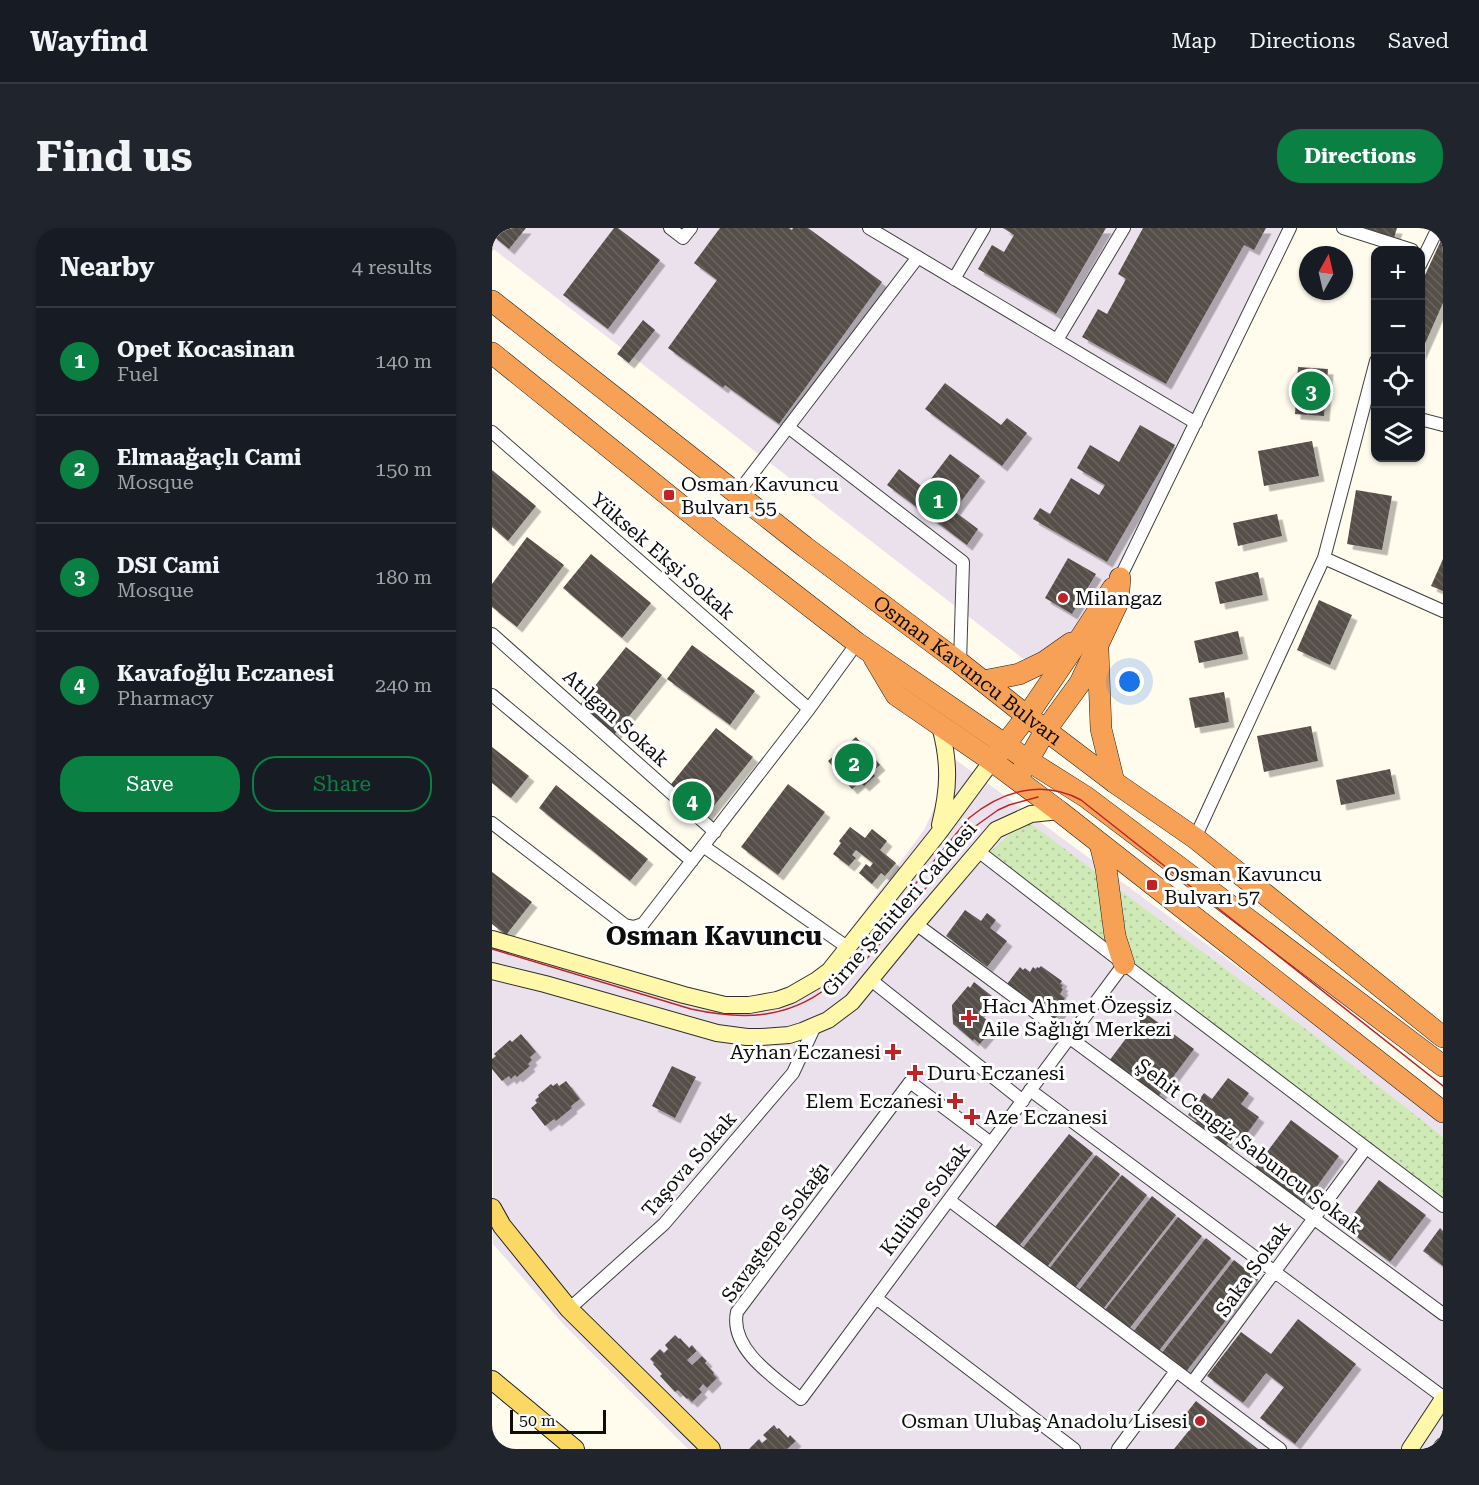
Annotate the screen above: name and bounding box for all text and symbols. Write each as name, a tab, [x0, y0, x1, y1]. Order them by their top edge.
text: Wayfind	[30, 25, 148, 58]
text: Map	[1172, 29, 1216, 53]
text: Directions	[1249, 29, 1355, 53]
text: Saved	[1388, 29, 1449, 53]
button: Directions	[1277, 129, 1443, 183]
text: Find us	[36, 132, 193, 181]
north arrow	[1299, 246, 1353, 300]
map controls	[1371, 246, 1425, 462]
button: +	[1371, 246, 1425, 300]
text: Nearby	[60, 252, 154, 282]
text: 4 results	[352, 255, 432, 279]
button: −	[1371, 300, 1425, 354]
text: Opet Kocasinan	[117, 337, 295, 362]
text: 1	[74, 349, 85, 373]
text: 140 m	[375, 349, 432, 373]
button: locate	[1371, 354, 1425, 408]
text: Fuel	[117, 362, 158, 386]
pin: 3	[1292, 368, 1330, 414]
button: layers	[1371, 408, 1425, 462]
text: Elmaağaçlı Cami	[117, 445, 301, 470]
text: 2	[74, 457, 85, 481]
text: 150 m	[375, 457, 432, 481]
text: Mosque	[117, 470, 194, 494]
place label: Osman Kavuncu Bulvarı 55	[681, 472, 839, 519]
pin: 1	[918, 478, 958, 522]
street label: Yüksek Ekşi Sokak	[586, 487, 740, 625]
marker: Osman Kavuncu Bulvarı 55	[662, 488, 676, 502]
text: DSI Cami	[117, 553, 220, 578]
text: 3	[74, 565, 85, 589]
text: 180 m	[375, 565, 432, 589]
text: Mosque	[117, 578, 194, 602]
place label: Milangaz	[1075, 586, 1162, 610]
street label: Osman Kavuncu Bulvarı	[868, 590, 1067, 750]
marker: Milangaz	[1056, 591, 1070, 605]
text: Kavafoğlu Eczanesi	[117, 661, 334, 686]
street label: Atılgan Sokak	[558, 664, 674, 772]
your location	[1115, 667, 1144, 696]
text: 4	[74, 673, 85, 697]
text: 240 m	[375, 673, 432, 697]
text: Pharmacy	[117, 686, 214, 710]
pin: 2	[834, 740, 874, 786]
button: Save	[60, 756, 240, 812]
button: Share	[252, 756, 432, 812]
pin: 4	[672, 778, 712, 824]
street label: Girne Şehitleri Caddesi	[817, 817, 981, 1001]
place label: Osman Kavuncu Bulvarı 57	[1164, 862, 1322, 909]
marker: Osman Kavuncu Bulvarı 57	[1145, 878, 1159, 892]
district label: Osman Kavuncu	[606, 921, 822, 951]
place label: Hacı Ahmet Özeşsiz Aile Sağlığı Merkezi	[982, 994, 1172, 1041]
marker: Hacı Ahmet Özeşsiz Aile Sağlığı Merkezi	[960, 1009, 978, 1027]
place label: Ayhan Eczanesi	[730, 1040, 881, 1064]
marker: Ayhan Eczanesi	[886, 1045, 900, 1059]
street label: Şehit Cengiz Sabuncu Sokak	[1131, 1053, 1367, 1239]
place label: Duru Eczanesi	[927, 1061, 1065, 1085]
marker: Duru Eczanesi	[908, 1066, 922, 1080]
place label: Elem Eczanesi	[806, 1089, 943, 1113]
marker: Elem Eczanesi	[948, 1094, 962, 1108]
place label: Aze Eczanesi	[984, 1105, 1108, 1129]
street label: Taşova Sokak	[637, 1106, 742, 1222]
marker: Aze Eczanesi	[965, 1110, 979, 1124]
street label: Kulübe Sokak	[875, 1138, 975, 1260]
street label: Savaştepe Sokağı	[716, 1157, 834, 1307]
street label: Saka Sokak	[1210, 1216, 1296, 1321]
scale bar	[510, 1407, 606, 1434]
place label: Osman Ulubaş Anadolu Lisesi	[901, 1409, 1188, 1433]
text: 50 m	[519, 1411, 556, 1430]
marker: Osman Ulubaş Anadolu Lisesi	[1193, 1414, 1207, 1428]

